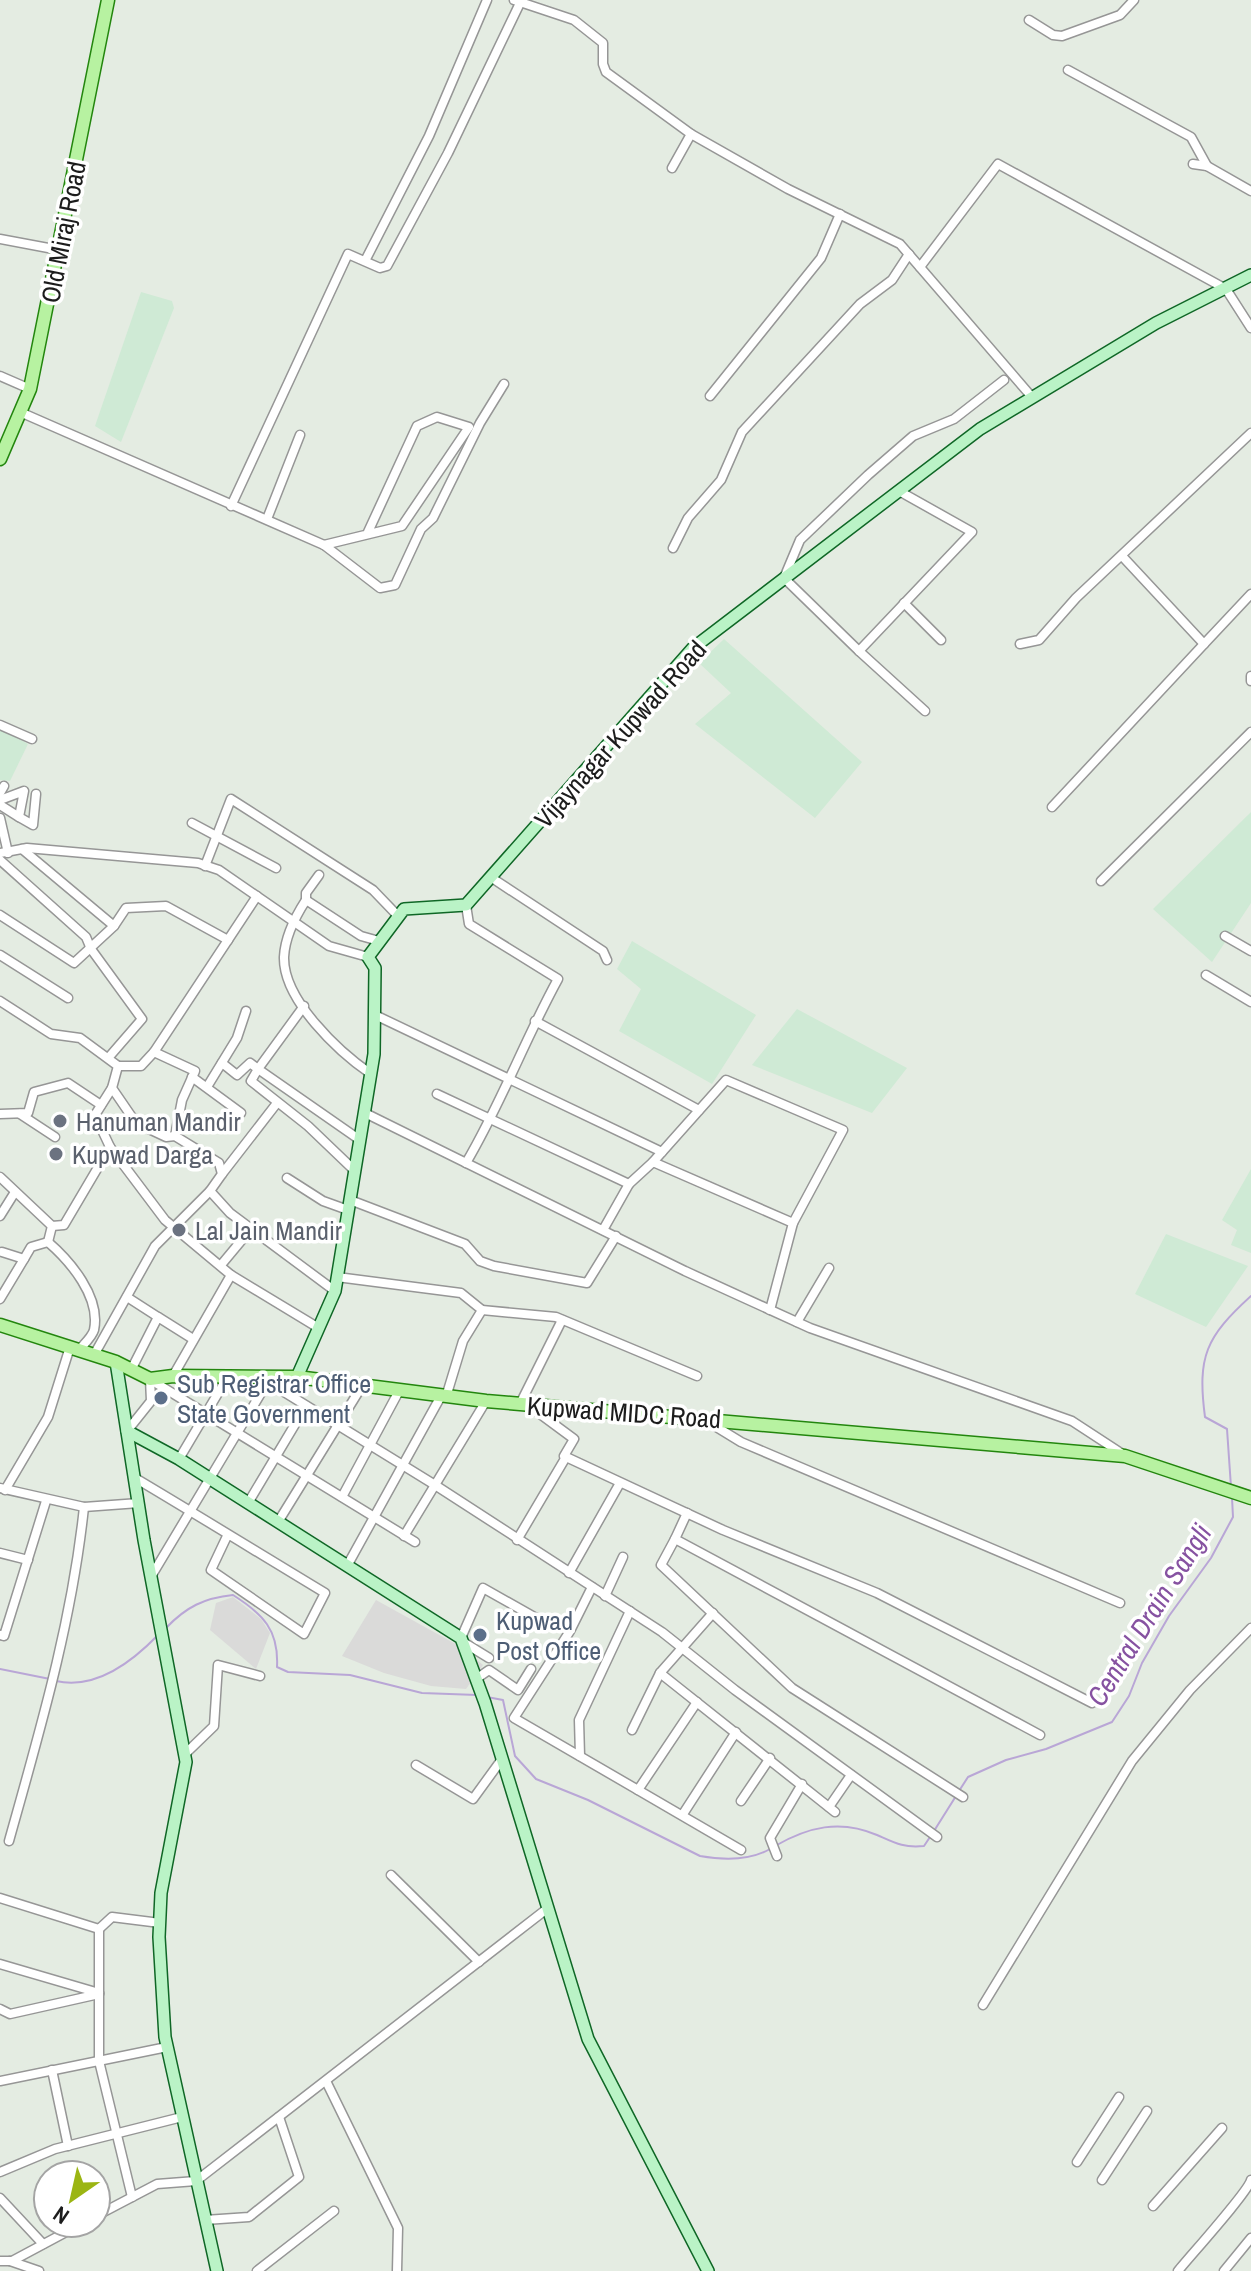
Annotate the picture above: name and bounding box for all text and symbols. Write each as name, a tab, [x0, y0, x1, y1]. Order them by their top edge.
street label: Old Miraj Road	[32, 158, 94, 306]
street label: Vijaynagar Kupwad Road	[526, 633, 714, 835]
place label: Hanuman Mandir	[76, 1104, 241, 1139]
marker: Hanuman Mandir	[51, 1112, 69, 1130]
place label: Kupwad Darga	[72, 1137, 213, 1172]
marker: Kupwad Darga	[47, 1145, 65, 1163]
place label: Lal Jain Mandir	[195, 1213, 342, 1248]
marker: Lal Jain Mandir	[170, 1221, 188, 1239]
place label: Sub Registrar Office State Government	[177, 1366, 371, 1431]
street label: Kupwad MIDC Road	[526, 1388, 722, 1436]
marker: Sub Registrar Office State Government	[152, 1389, 170, 1407]
water label: Central Drain Sangli	[1078, 1516, 1221, 1713]
place label: Kupwad Post Office	[496, 1603, 601, 1668]
marker: Kupwad Post Office	[471, 1626, 489, 1644]
north arrow	[32, 2159, 112, 2239]
text: N	[47, 2200, 75, 2232]

